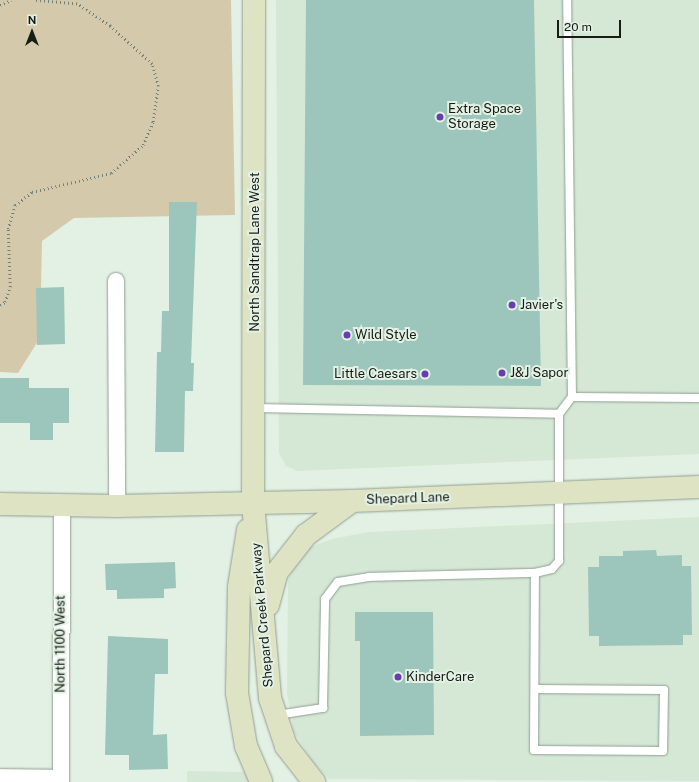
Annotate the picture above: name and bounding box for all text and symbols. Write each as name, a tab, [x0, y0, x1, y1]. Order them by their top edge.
north arrow	[12, 12, 52, 52]
scale bar	[559, 12, 623, 38]
text: N	[28, 14, 36, 26]
text: 20 m	[564, 20, 592, 34]
place label: Extra Space Storage	[448, 102, 521, 133]
marker: Extra Space Storage	[435, 112, 445, 122]
street label: North Sandtrap Lane West	[247, 172, 263, 332]
place label: Javier's	[520, 297, 563, 313]
marker: Javier's	[507, 300, 517, 310]
place label: Wild Style	[355, 327, 417, 343]
marker: Wild Style	[342, 330, 352, 340]
place label: J&J Sapor	[510, 365, 569, 381]
place label: Little Caesars	[334, 366, 417, 382]
marker: J&J Sapor	[497, 368, 507, 378]
marker: Little Caesars	[420, 369, 430, 379]
street label: Shepard Lane	[366, 490, 450, 508]
street label: Shepard Creek Parkway	[249, 542, 277, 688]
street label: North 1100 West	[53, 595, 69, 693]
place label: KinderCare	[406, 669, 474, 685]
marker: KinderCare	[393, 672, 403, 682]

